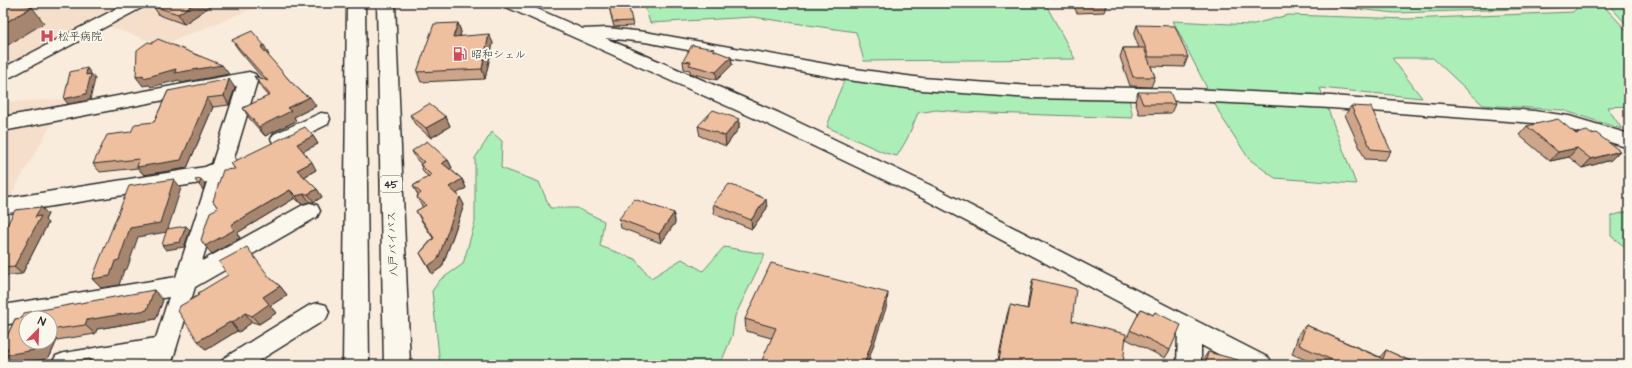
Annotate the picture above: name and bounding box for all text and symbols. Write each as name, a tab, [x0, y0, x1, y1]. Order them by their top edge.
hospital icon: 松平病院	[39, 28, 55, 44]
place label: 松平病院	[58, 29, 102, 44]
fuel station icon: 昭和シェル	[452, 46, 468, 62]
place label: 昭和シェル	[471, 47, 526, 62]
road number: 45	[380, 176, 402, 192]
street label: 八戸バイパス	[384, 211, 401, 277]
north arrow	[18, 310, 58, 350]
text: N	[36, 313, 48, 330]

